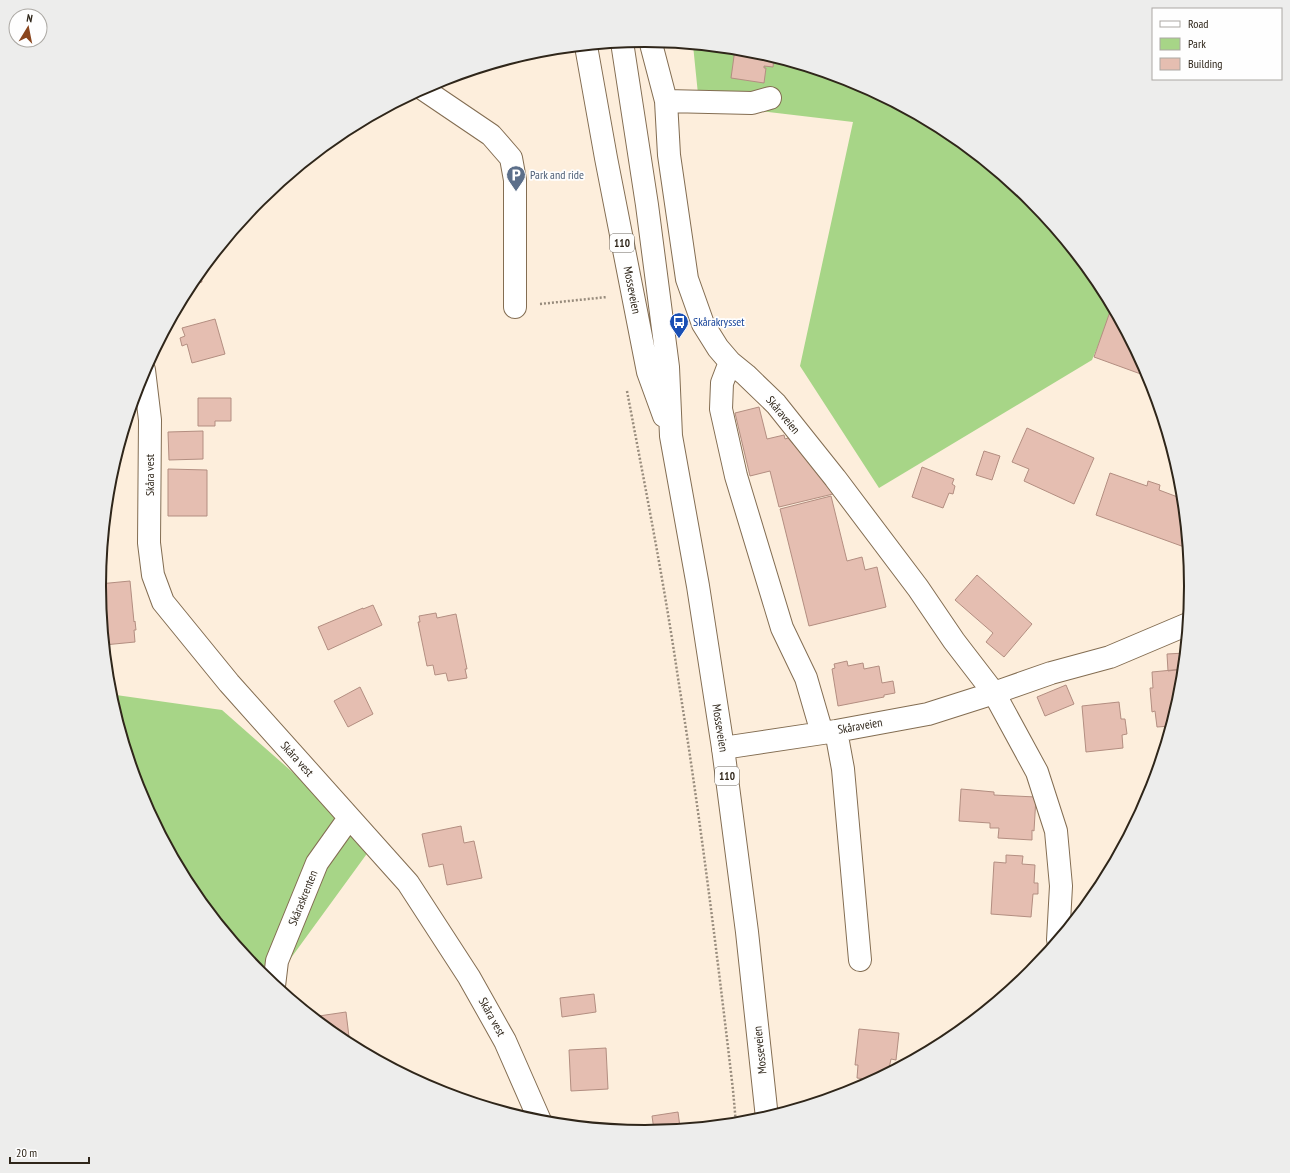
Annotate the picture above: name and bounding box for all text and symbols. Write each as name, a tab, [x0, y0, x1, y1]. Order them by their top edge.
north arrow	[8, 8, 48, 48]
legend	[1152, 8, 1282, 80]
text: N	[26, 11, 34, 26]
text: Road	[1188, 16, 1208, 31]
text: Park	[1188, 36, 1206, 51]
text: Building	[1188, 56, 1223, 71]
parking icon: Park and ride	[505, 164, 527, 192]
place label: Park and ride	[530, 167, 584, 182]
road number: 110	[610, 234, 634, 252]
street label: Mosseveien	[621, 265, 644, 315]
bus stop icon: Skårakrysset	[668, 311, 690, 339]
place label: Skårakrysset	[693, 314, 745, 329]
street label: Skåraveien	[763, 393, 804, 437]
street label: Skåra vest	[142, 453, 157, 496]
street label: Mosseveien	[709, 703, 732, 753]
street label: Skåraveien	[836, 714, 883, 737]
street label: Skåra vest	[278, 738, 318, 780]
road number: 110	[715, 767, 739, 785]
street label: Skåraskrenten	[285, 868, 320, 928]
street label: Skåra vest	[476, 995, 510, 1039]
street label: Mosseveien	[750, 1025, 769, 1075]
scale bar	[10, 1139, 89, 1165]
text: 20 m	[16, 1145, 37, 1160]

